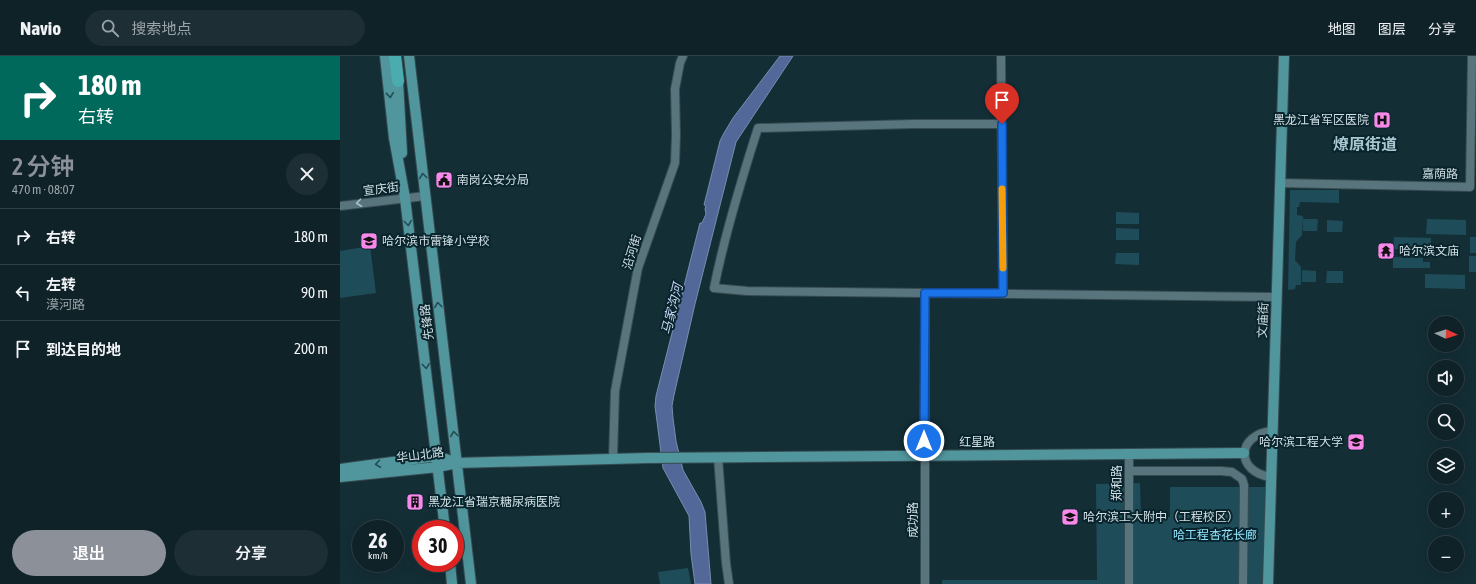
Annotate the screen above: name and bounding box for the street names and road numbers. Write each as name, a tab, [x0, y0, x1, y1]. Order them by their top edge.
street label: 嘉荫路	[1422, 167, 1458, 181]
street label: 宣庆街	[362, 180, 400, 198]
street label: 沿河街	[620, 233, 644, 271]
street label: 文庙街	[1255, 302, 1271, 338]
street label: 先锋路	[418, 303, 436, 341]
street label: 红星路	[959, 435, 995, 449]
street label: 华山北路	[395, 445, 445, 465]
street label: 郑和路	[1110, 465, 1124, 501]
street label: 成功路	[906, 502, 920, 538]

